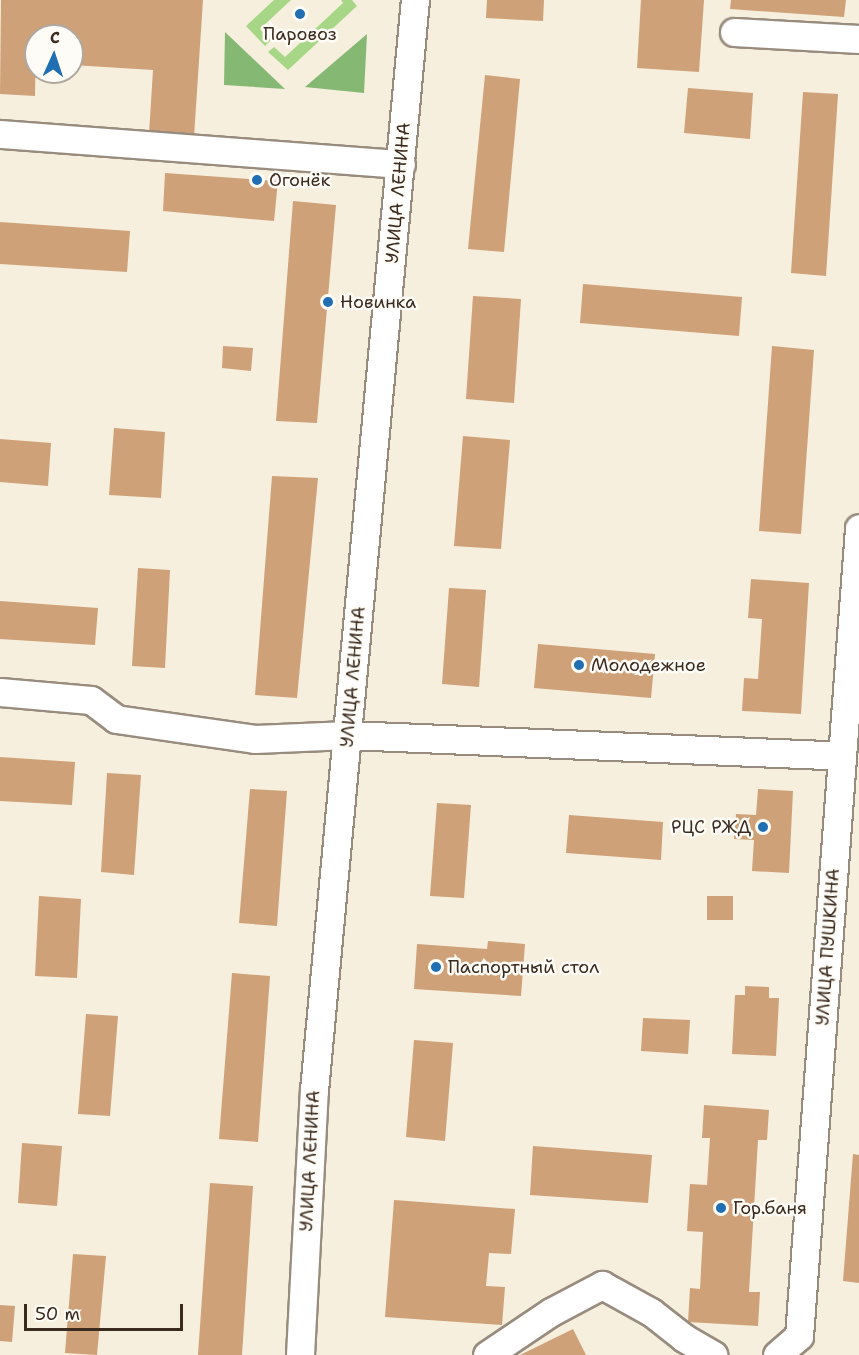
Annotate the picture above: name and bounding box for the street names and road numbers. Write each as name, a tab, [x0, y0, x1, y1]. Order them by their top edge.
street label: УЛИЦА ЛЕНИНА	[381, 122, 415, 264]
street label: УЛИЦА ЛЕНИНА	[336, 606, 370, 748]
street label: УЛИЦА ПУШКИНА	[812, 868, 844, 1026]
street label: УЛИЦА ЛЕНИНА	[296, 1090, 324, 1232]

